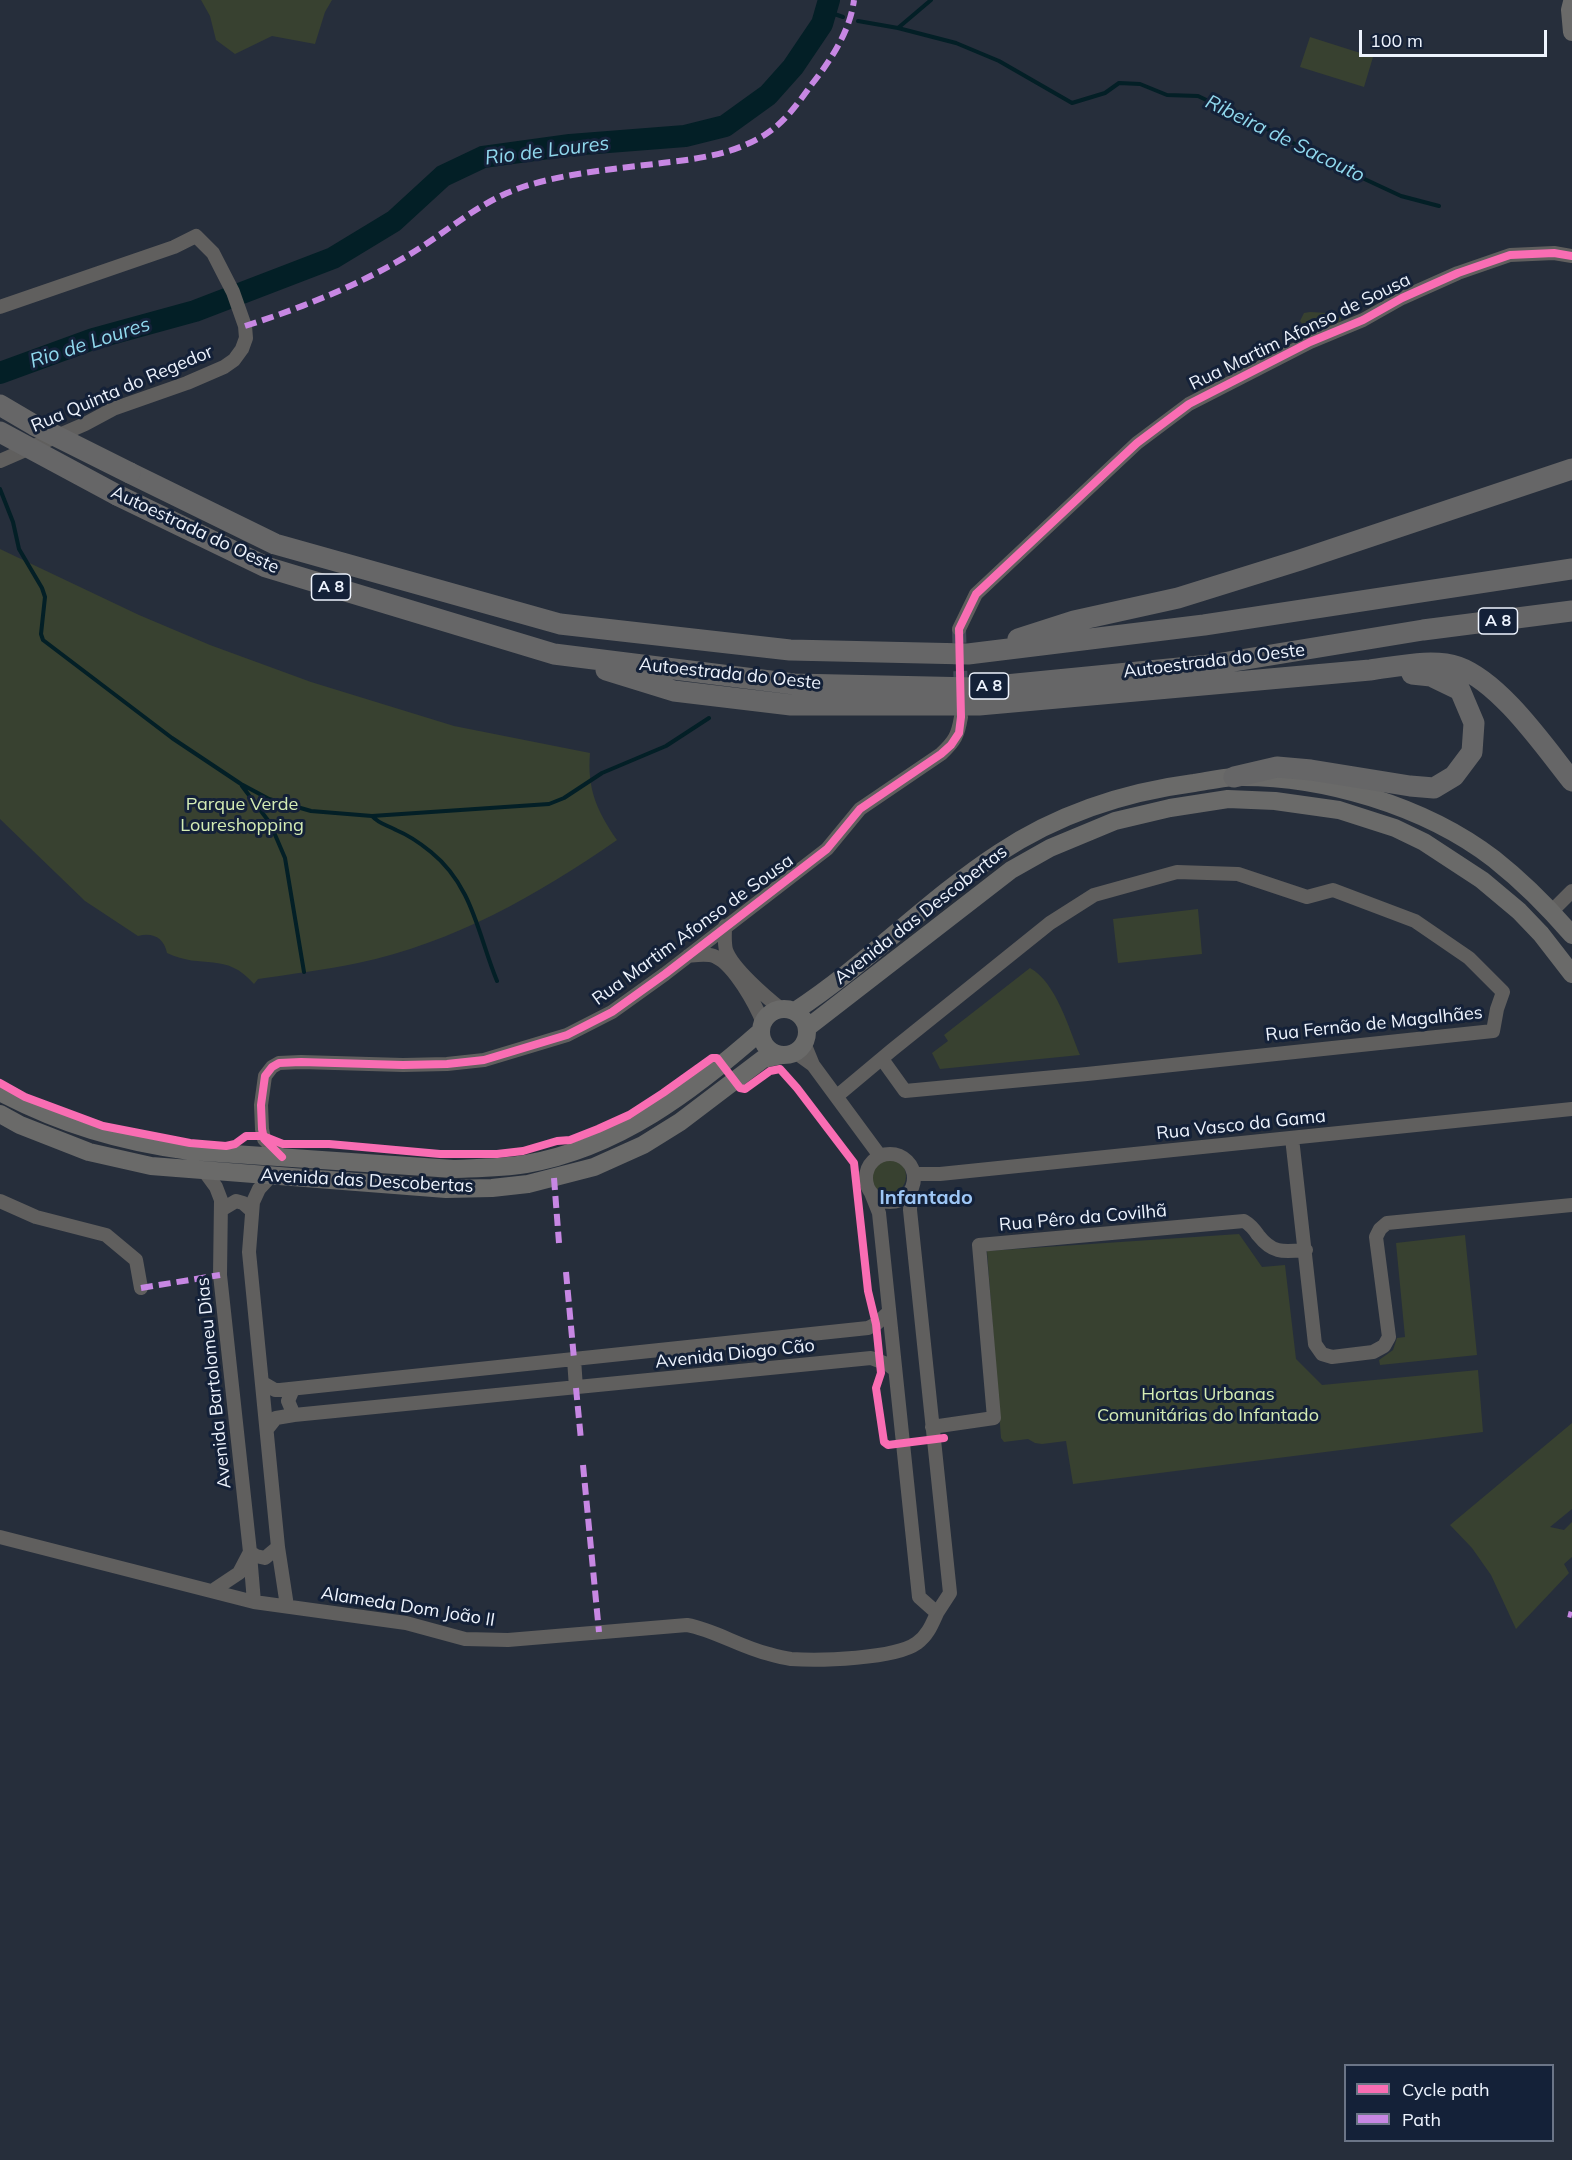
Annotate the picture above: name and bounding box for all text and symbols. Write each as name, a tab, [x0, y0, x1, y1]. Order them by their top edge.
scale bar	[1362, 18, 1550, 56]
text: 100 m	[1370, 29, 1423, 52]
water label: Ribeira de Sacouto	[1201, 90, 1369, 188]
water label: Rio de Loures	[483, 131, 611, 171]
street label: Rua Martim Afonso de Sousa	[1186, 269, 1414, 395]
water label: Rio de Loures	[27, 312, 153, 374]
street label: Rua Quinta do Regedor	[28, 341, 216, 437]
street label: Autoestrada do Oeste	[108, 482, 282, 578]
road number: A 8	[312, 574, 350, 600]
road number: A 8	[1478, 608, 1518, 634]
street label: Autoestrada do Oeste	[1122, 639, 1306, 683]
street label: Autoestrada do Oeste	[638, 654, 822, 694]
road number: A 8	[970, 673, 1008, 699]
park label: Parque Verde Loureshopping	[180, 794, 304, 836]
street label: Avenida das Descobertas	[830, 841, 1012, 989]
street label: Rua Martim Afonso de Sousa	[588, 850, 798, 1010]
street label: Rua Fernão de Magalhães	[1264, 1002, 1484, 1046]
street label: Rua Vasco da Gama	[1155, 1105, 1327, 1145]
street label: Avenida das Descobertas	[260, 1165, 474, 1197]
district label: Infantado	[879, 1186, 973, 1210]
street label: Rua Pêro da Covilhã	[998, 1200, 1168, 1236]
street label: Avenida Bartolomeu Dias	[192, 1276, 236, 1490]
street label: Avenida Diogo Cão	[654, 1335, 816, 1373]
park label: Hortas Urbanas Comunitárias do Infantado	[1097, 1384, 1319, 1426]
street label: Alameda Dom João II	[320, 1583, 496, 1631]
legend	[1344, 2064, 1554, 2142]
text: Cycle path	[1402, 2078, 1489, 2101]
text: Path	[1402, 2108, 1441, 2131]

